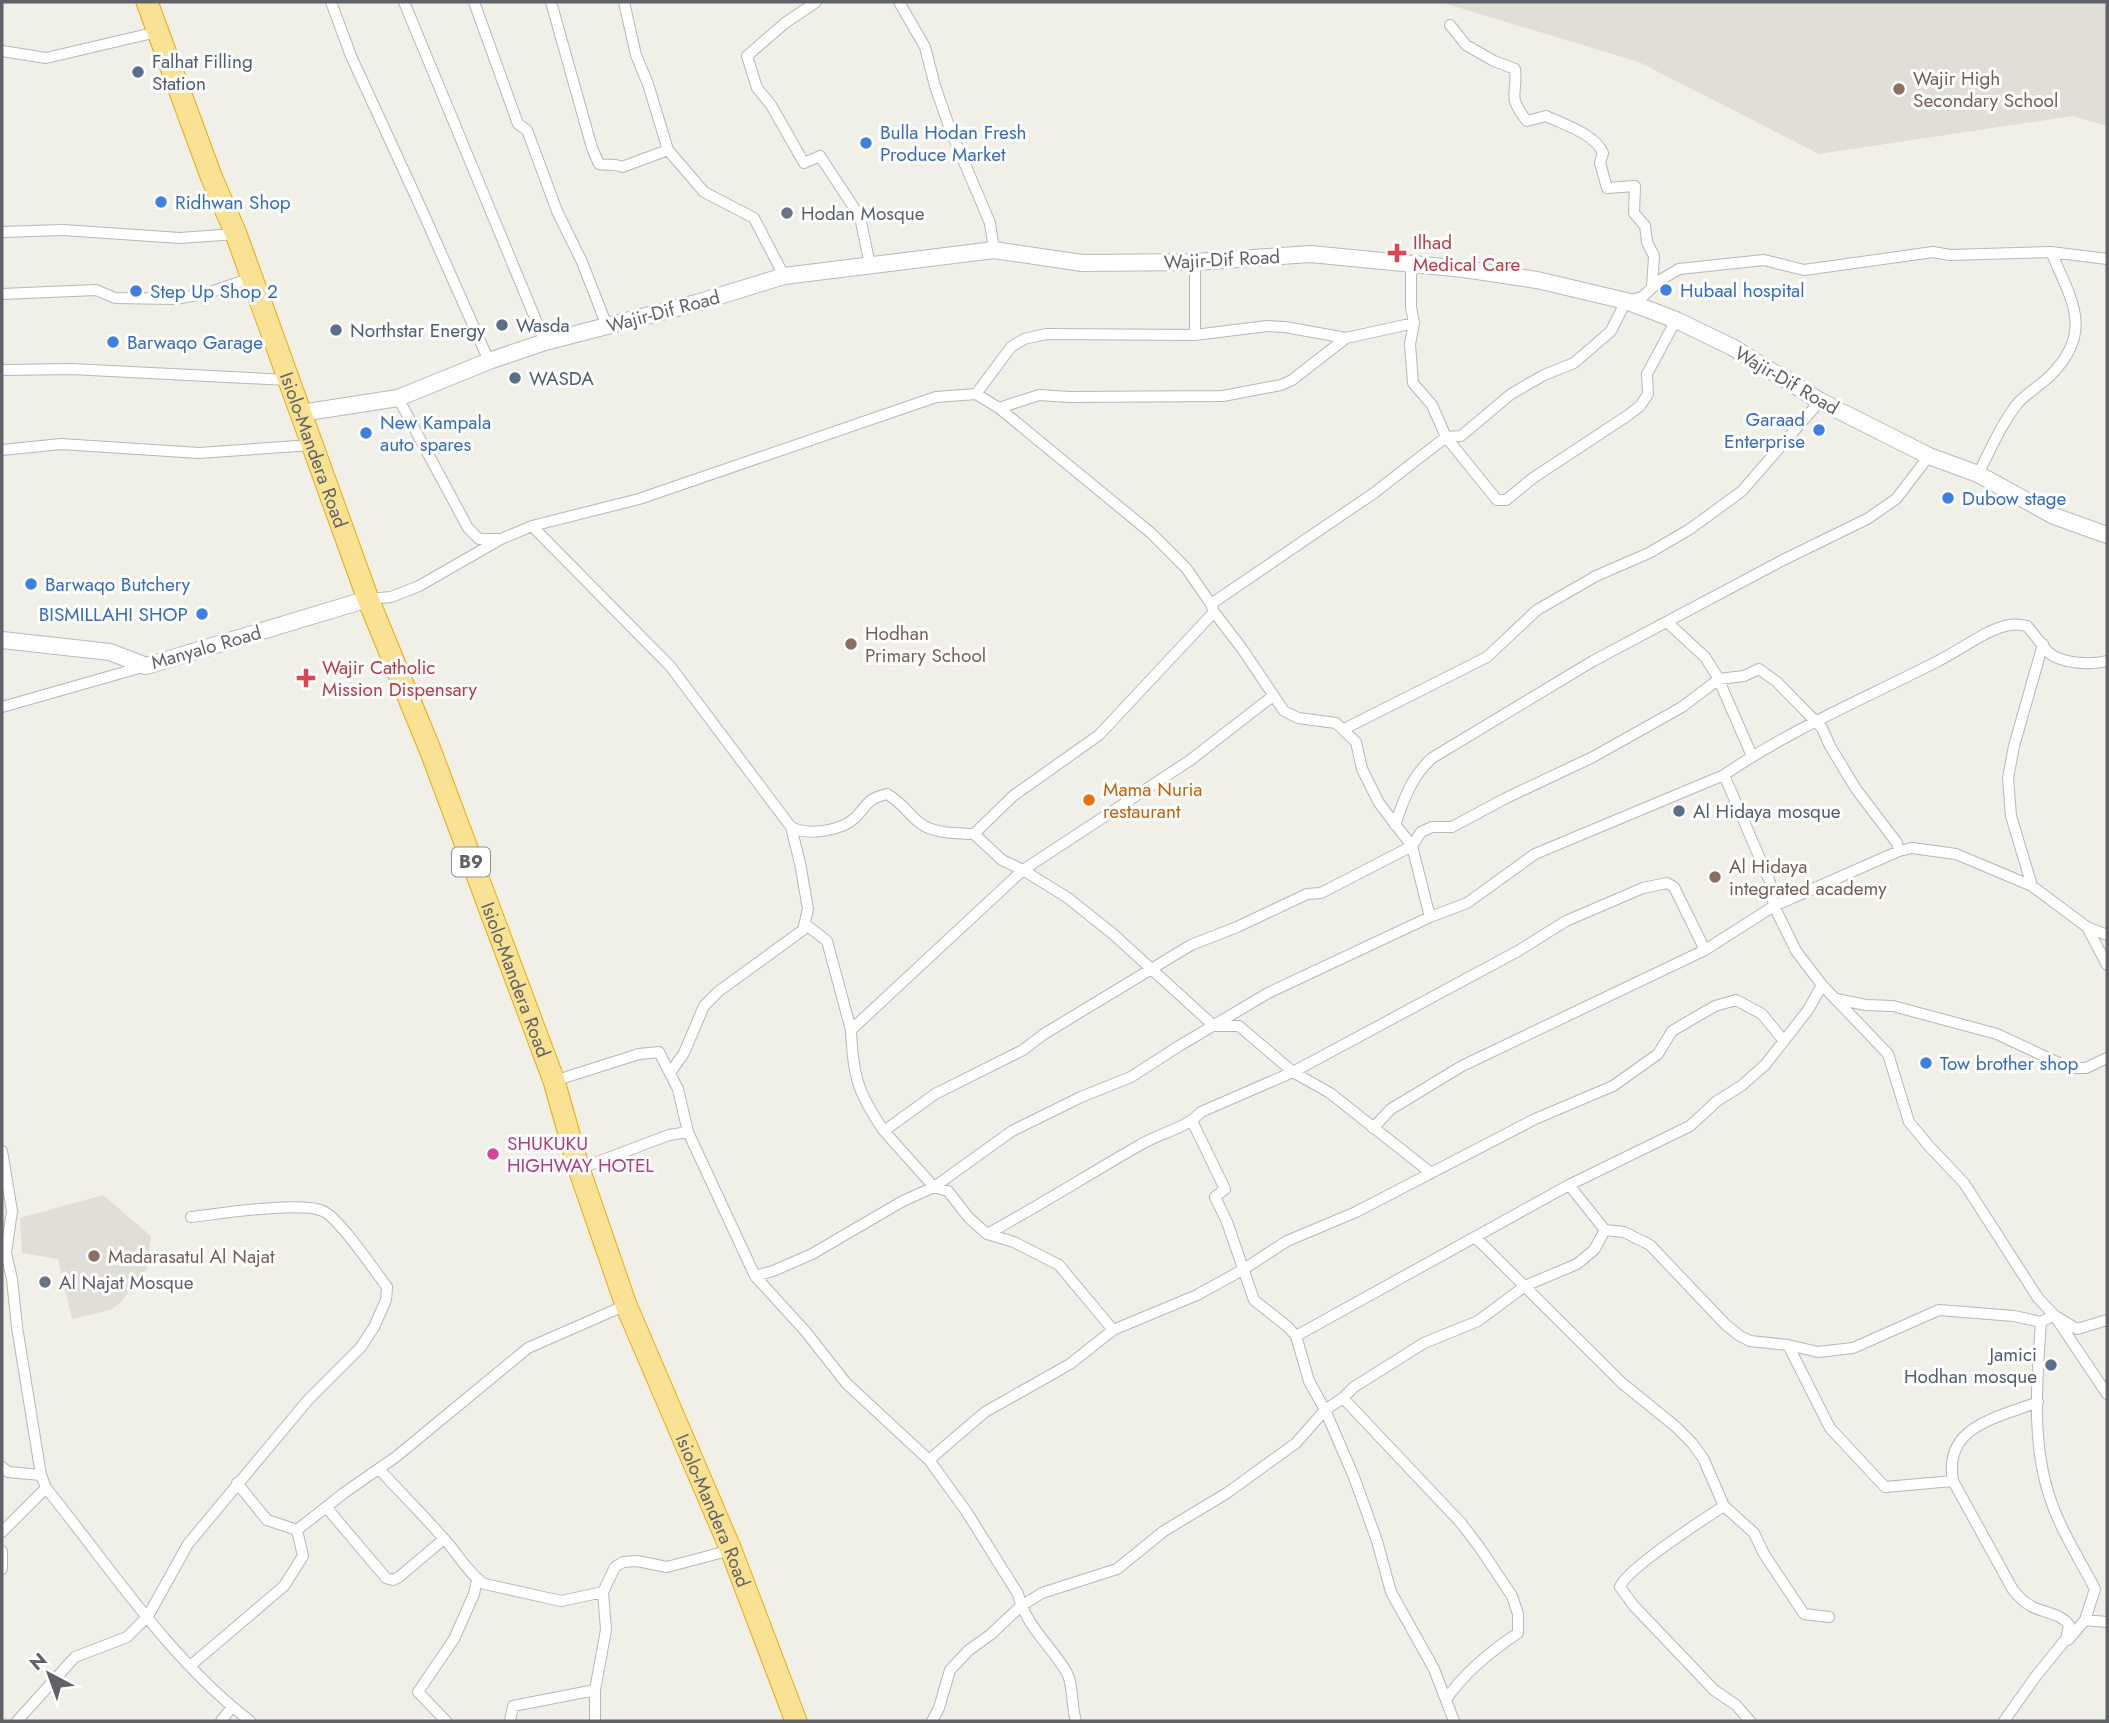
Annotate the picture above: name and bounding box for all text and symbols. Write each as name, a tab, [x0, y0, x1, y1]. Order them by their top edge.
place label: Falhat Filling Station	[152, 48, 253, 97]
marker: Falhat Filling Station	[130, 64, 146, 80]
place label: Wajir High Secondary School	[1913, 65, 2058, 114]
marker: Wajir High Secondary School	[1891, 81, 1907, 97]
place label: Bulla Hodan Fresh Produce Market	[880, 119, 1027, 168]
marker: Bulla Hodan Fresh Produce Market	[858, 135, 874, 151]
place label: Ridhwan Shop	[175, 189, 291, 216]
marker: Ridhwan Shop	[153, 194, 169, 210]
place label: Hodan Mosque	[801, 200, 925, 227]
marker: Hodan Mosque	[779, 205, 795, 221]
place label: Ilhad Medical Care	[1413, 229, 1521, 278]
street label: Wajir-Dif Road	[1163, 243, 1281, 276]
marker: Ilhad Medical Care	[1387, 243, 1407, 263]
place label: Hubaal hospital	[1680, 277, 1805, 304]
place label: Step Up Shop 2	[150, 278, 278, 305]
marker: Hubaal hospital	[1658, 282, 1674, 298]
marker: Step Up Shop 2	[128, 283, 144, 299]
street label: Wajir-Dif Road	[603, 283, 723, 340]
place label: Wasda	[516, 312, 570, 339]
place label: Northstar Energy	[350, 317, 486, 344]
marker: Wasda	[494, 317, 510, 333]
marker: Northstar Energy	[328, 322, 344, 338]
place label: Barwaqo Garage	[127, 329, 263, 356]
marker: Barwaqo Garage	[105, 334, 121, 350]
street label: Wajir-Dif Road	[1730, 340, 1844, 421]
place label: WASDA	[529, 365, 594, 392]
street label: Isiolo-Mandera Road	[273, 368, 354, 532]
marker: WASDA	[507, 370, 523, 386]
place label: Garaad Enterprise	[1724, 406, 1805, 455]
place label: New Kampala auto spares	[380, 409, 491, 458]
marker: Garaad Enterprise	[1811, 422, 1827, 438]
marker: New Kampala auto spares	[358, 425, 374, 441]
place label: Dubow stage	[1962, 485, 2067, 512]
marker: Dubow stage	[1940, 490, 1956, 506]
place label: Barwaqo Butchery	[45, 571, 191, 598]
marker: Barwaqo Butchery	[23, 576, 39, 592]
place label: BISMILLAHI SHOP	[39, 601, 188, 628]
marker: BISMILLAHI SHOP	[194, 606, 210, 622]
street label: Manyalo Road	[148, 619, 264, 676]
place label: Hodhan Primary School	[865, 620, 986, 669]
marker: Hodhan Primary School	[843, 636, 859, 652]
place label: Wajir Catholic Mission Dispensary	[322, 654, 478, 703]
marker: Wajir Catholic Mission Dispensary	[296, 668, 316, 688]
place label: Mama Nuria restaurant	[1103, 776, 1202, 825]
marker: Mama Nuria restaurant	[1081, 792, 1097, 808]
place label: Al Hidaya mosque	[1693, 798, 1841, 825]
marker: Al Hidaya mosque	[1671, 803, 1687, 819]
road number: B9	[452, 848, 490, 876]
place label: Al Hidaya integrated academy	[1729, 853, 1887, 902]
marker: Al Hidaya integrated academy	[1707, 869, 1723, 885]
street label: Isiolo-Mandera Road	[474, 898, 557, 1061]
place label: Tow brother shop	[1940, 1050, 2079, 1077]
marker: Tow brother shop	[1918, 1055, 1934, 1071]
place label: SHUKUKU HIGHWAY HOTEL	[507, 1130, 654, 1179]
marker: SHUKUKU HIGHWAY HOTEL	[485, 1146, 501, 1162]
place label: Madarasatul Al Najat	[108, 1243, 275, 1270]
marker: Madarasatul Al Najat	[86, 1248, 102, 1264]
place label: Al Najat Mosque	[59, 1269, 194, 1296]
marker: Al Najat Mosque	[37, 1274, 53, 1290]
place label: Jamici Hodhan mosque	[1904, 1341, 2037, 1390]
marker: Jamici Hodhan mosque	[2043, 1357, 2059, 1373]
street label: Isiolo-Mandera Road	[669, 1430, 757, 1591]
north arrow	[14, 1639, 84, 1709]
text: N	[24, 1646, 53, 1677]

